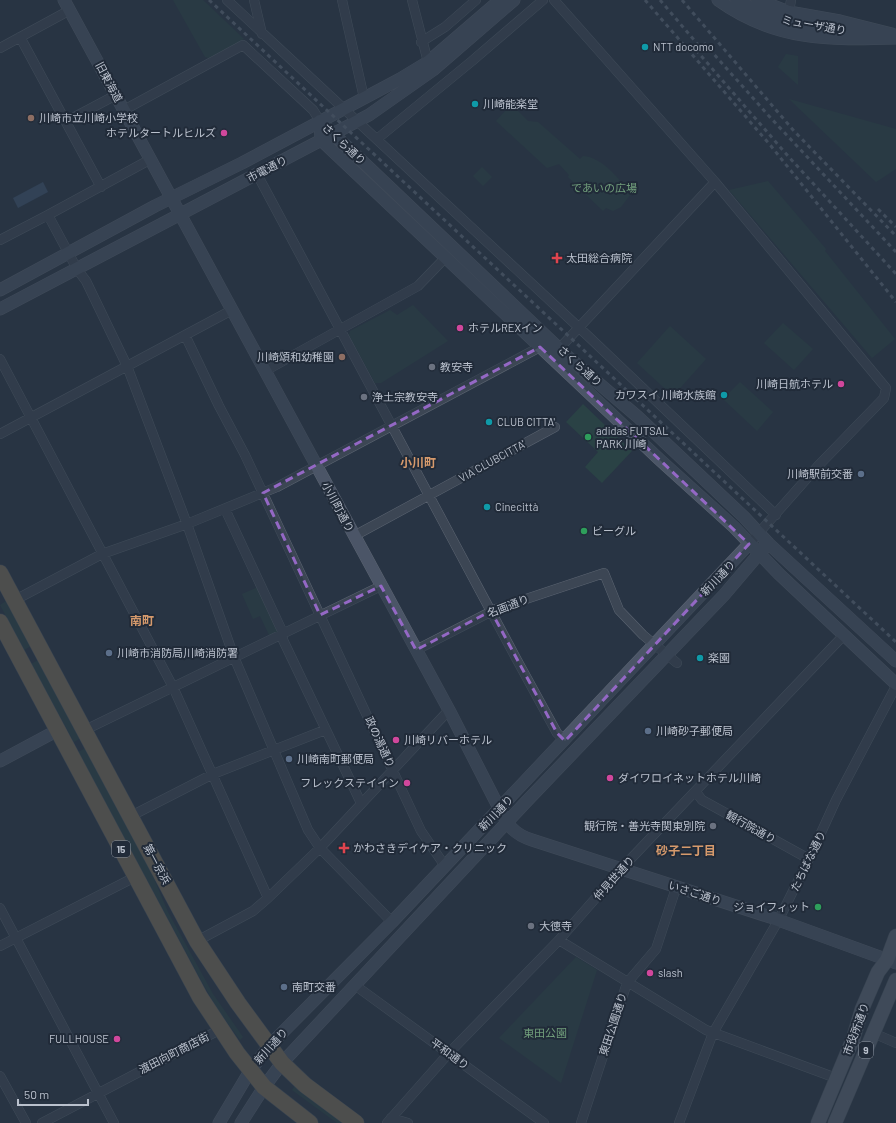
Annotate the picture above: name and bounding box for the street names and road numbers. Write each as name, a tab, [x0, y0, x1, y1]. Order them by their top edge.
street label: ミューザ通り	[781, 12, 848, 37]
street label: 旧東海道	[93, 59, 126, 104]
street label: さくら通り	[320, 120, 369, 167]
street label: 市電通り	[244, 153, 289, 184]
street label: さくら通り	[556, 342, 605, 389]
street label: VIA CLUBCITTA'	[456, 437, 528, 484]
street label: 小川町通り	[320, 479, 357, 534]
street label: 新川通り	[698, 557, 738, 598]
street label: 名画通り	[485, 592, 531, 619]
street label: 政の湯通り	[363, 714, 398, 769]
street label: 新川通り	[476, 792, 516, 833]
street label: 観行院通り	[724, 808, 778, 846]
street label: たちばな通り	[787, 828, 828, 893]
road number: 15	[112, 841, 130, 857]
street label: 第一京浜	[141, 841, 174, 886]
street label: 仲見世通り	[590, 853, 637, 902]
street label: いさご通り	[667, 878, 723, 907]
street label: 東田公園通り	[596, 990, 629, 1057]
street label: 市役所通り	[840, 1001, 871, 1057]
street label: 新川通り	[251, 1025, 290, 1066]
street label: 渡田向町商店街	[137, 1029, 211, 1076]
street label: 平和通り	[429, 1035, 472, 1072]
road number: 9	[859, 1042, 873, 1058]

